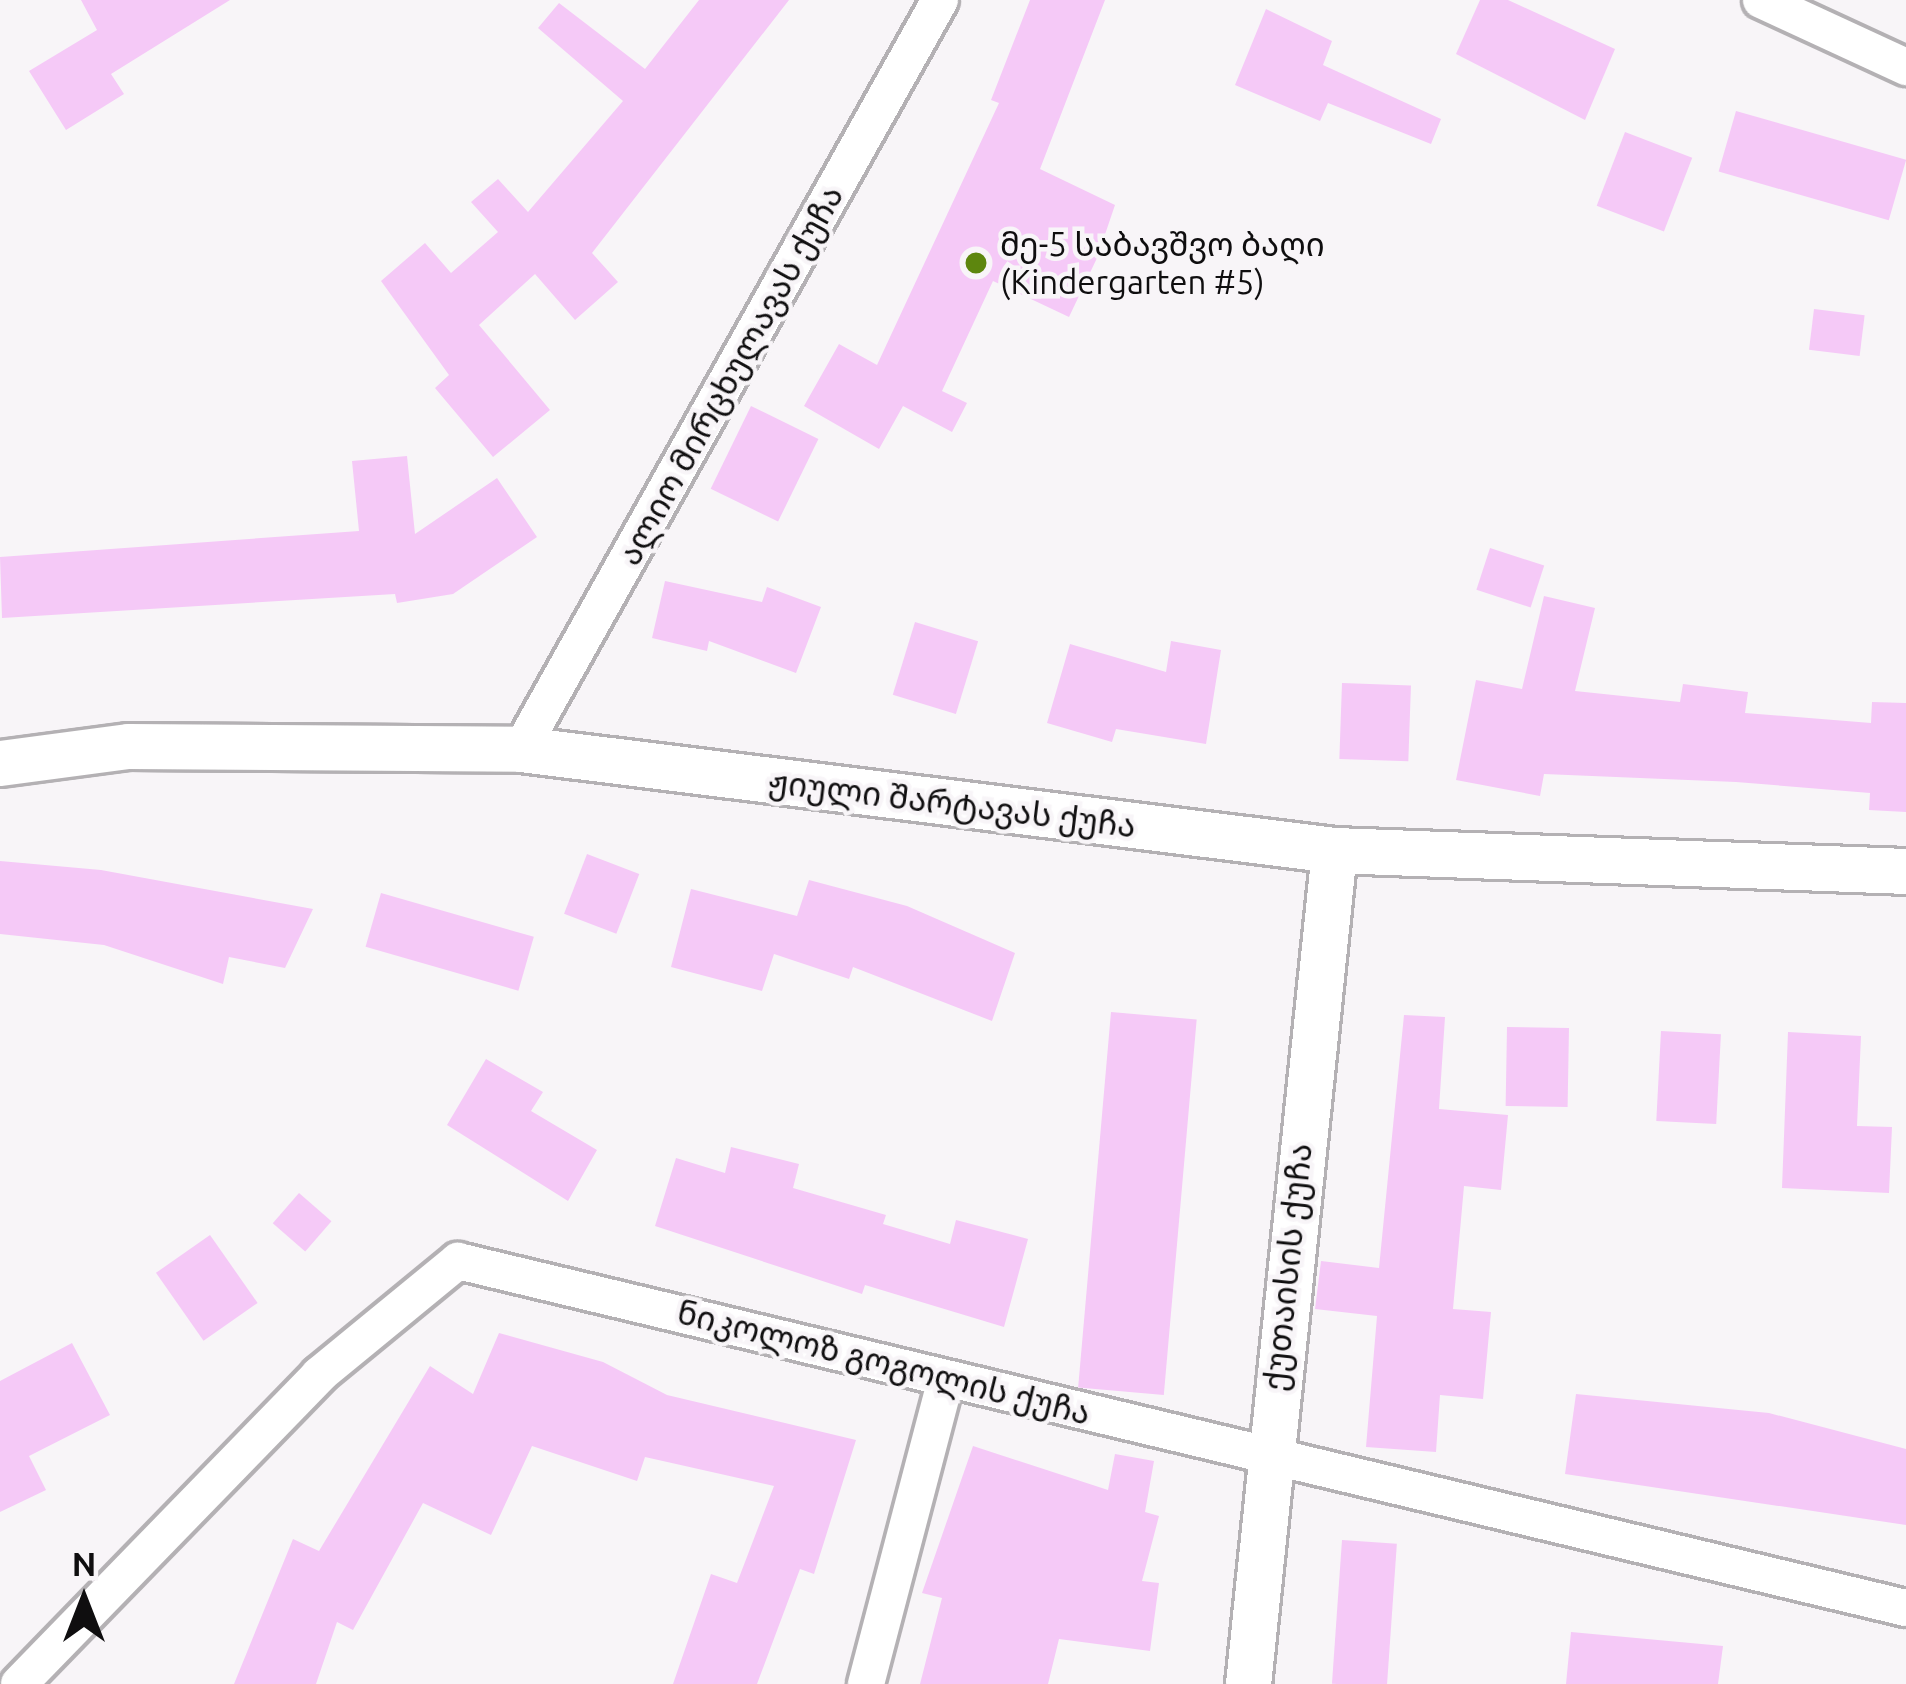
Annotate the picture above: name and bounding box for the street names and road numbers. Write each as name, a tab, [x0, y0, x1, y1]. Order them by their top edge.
street label: ალიო მირცხულავას ქუჩა	[609, 178, 851, 572]
street label: ჟიული შარტავას ქუჩა	[766, 761, 1138, 845]
street label: ქუთაისის ქუჩა	[1254, 1141, 1320, 1393]
street label: ნიკოლოზ გოგოლის ქუჩა	[673, 1291, 1095, 1433]

